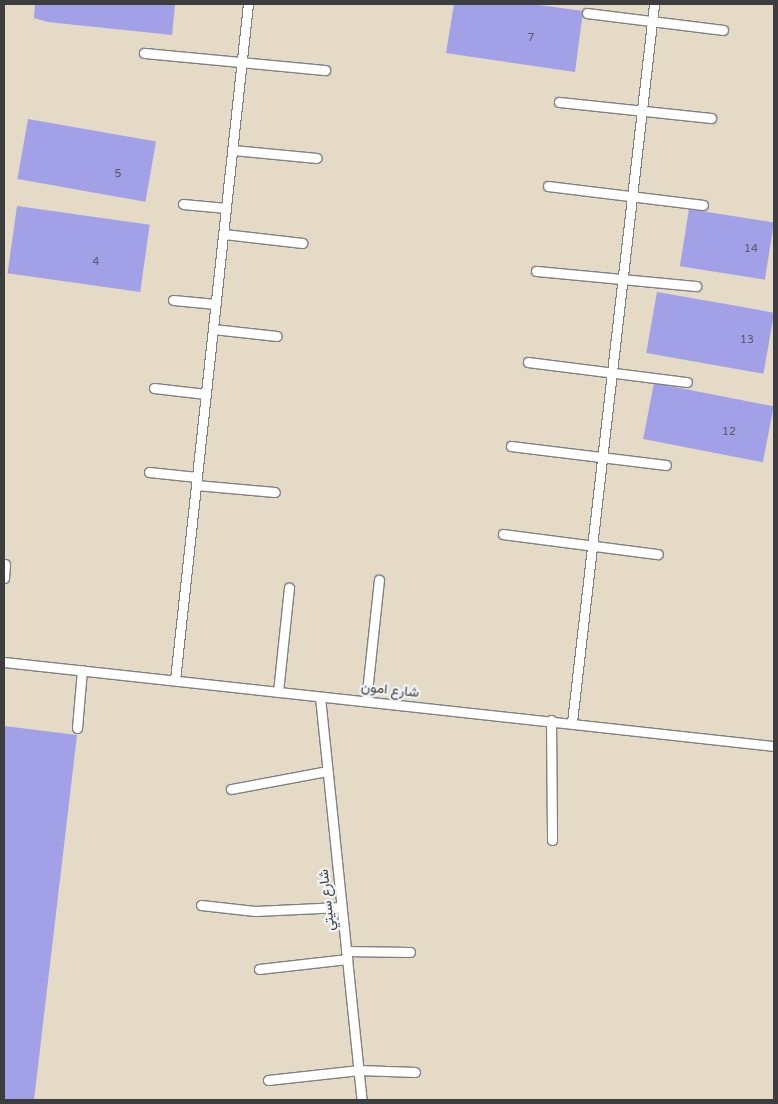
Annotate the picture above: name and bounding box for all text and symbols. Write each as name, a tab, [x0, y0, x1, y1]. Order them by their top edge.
house number: 7	[528, 31, 534, 45]
house number: 5	[115, 167, 121, 181]
house number: 14	[744, 242, 758, 256]
house number: 4	[93, 255, 99, 269]
house number: 13	[740, 333, 754, 347]
house number: 12	[722, 425, 736, 439]
street label: شارع امون	[360, 679, 420, 701]
street label: شارع سيتي	[315, 868, 339, 932]

